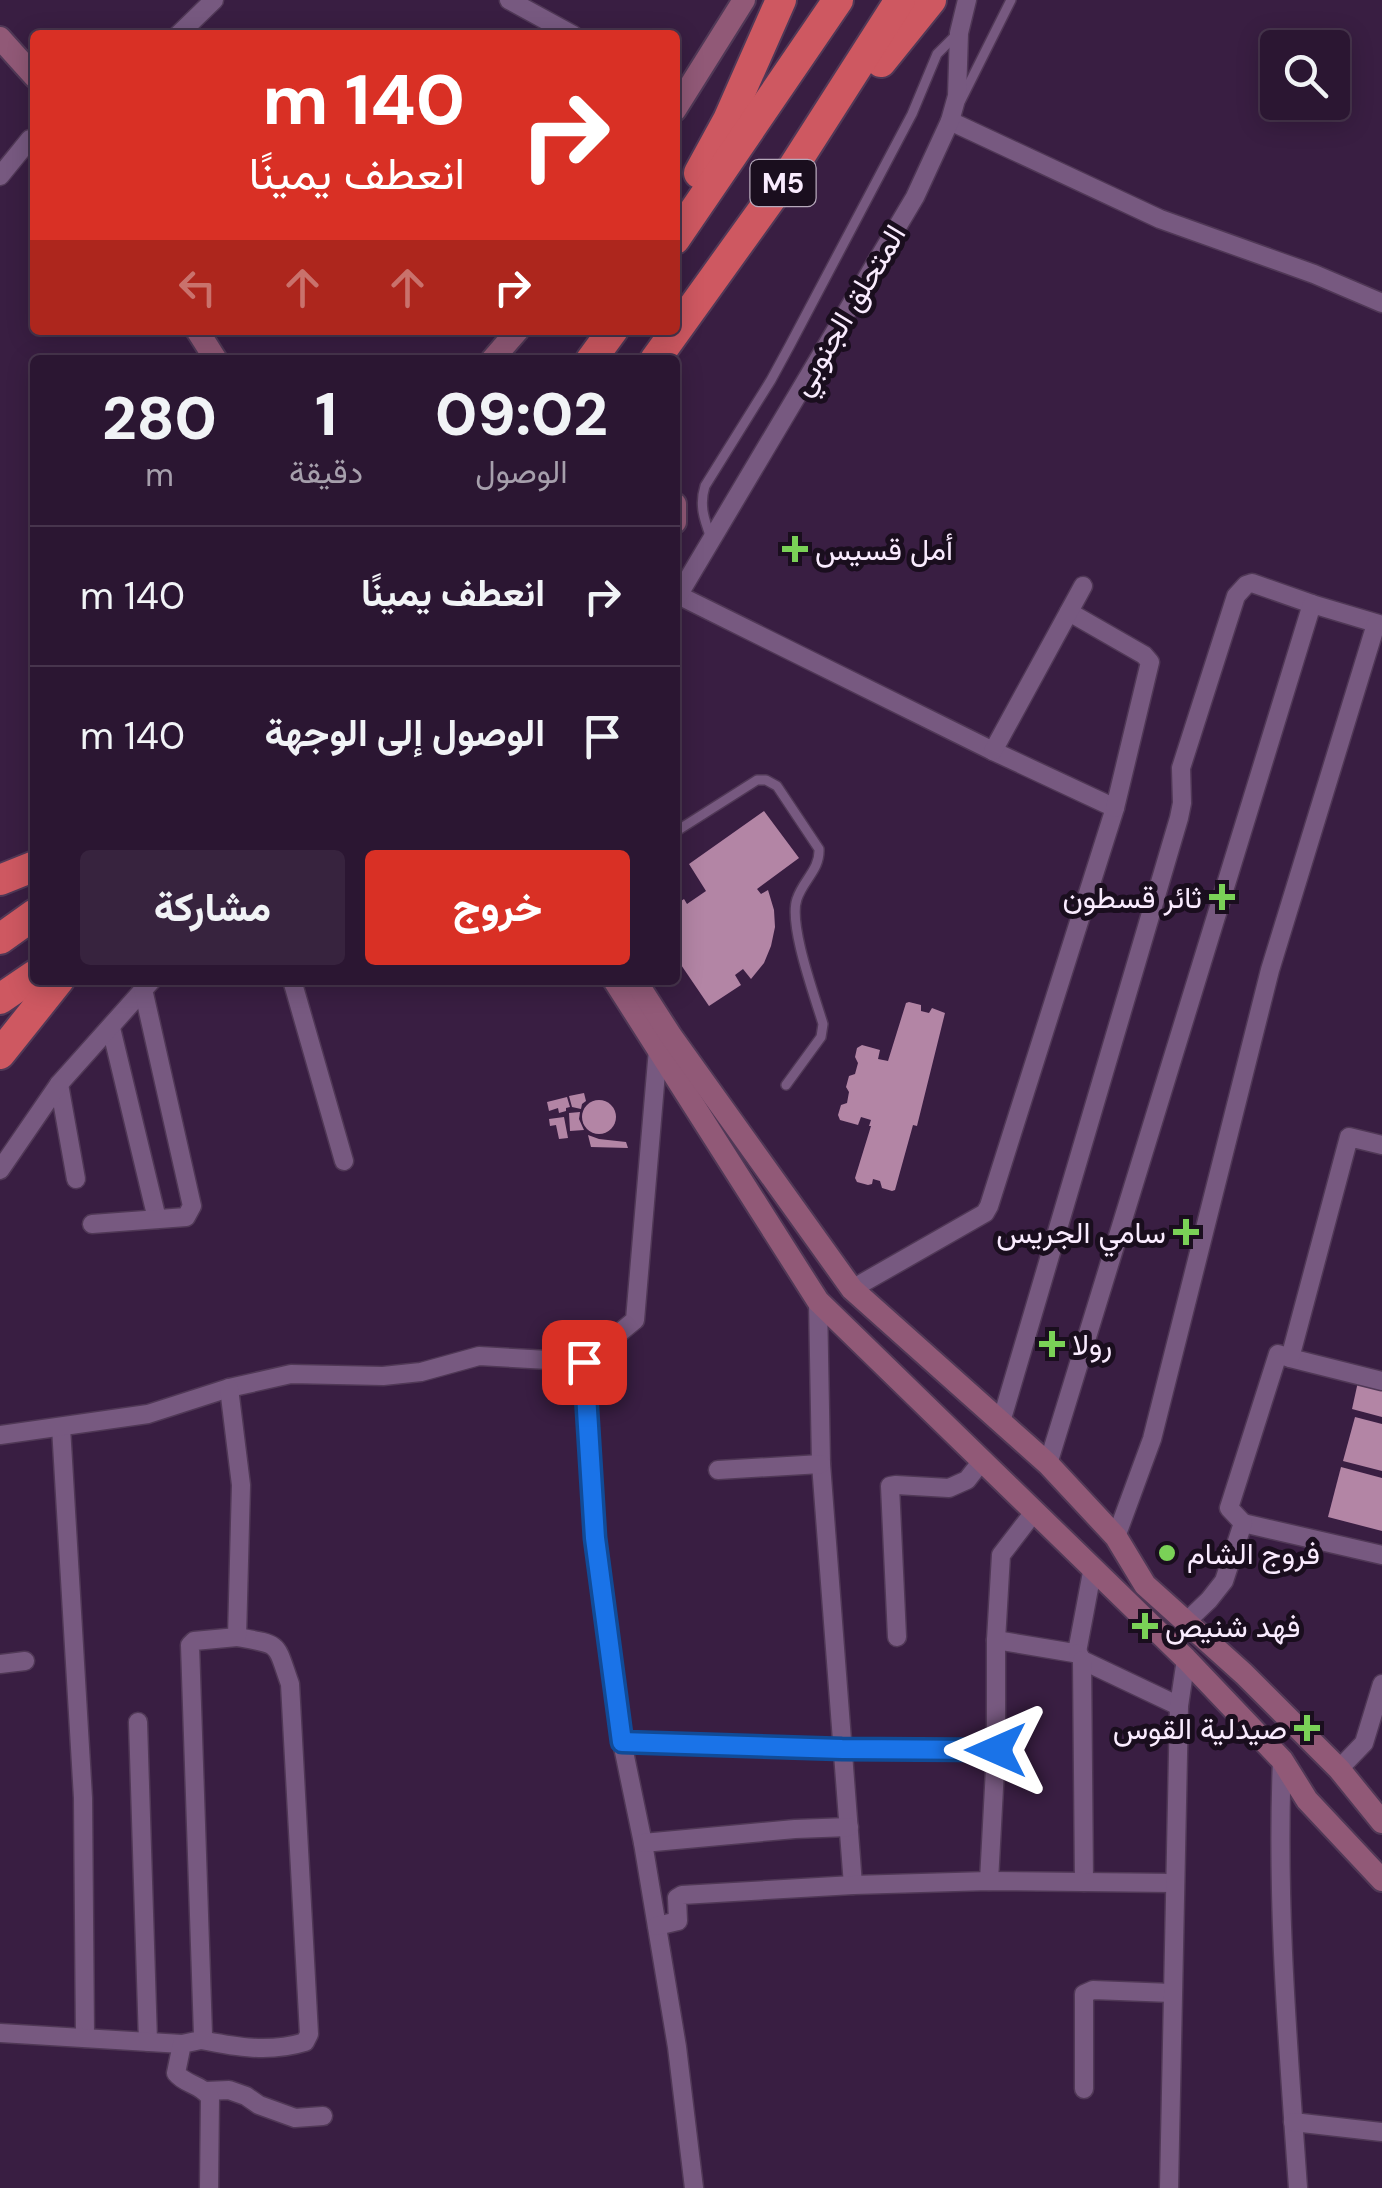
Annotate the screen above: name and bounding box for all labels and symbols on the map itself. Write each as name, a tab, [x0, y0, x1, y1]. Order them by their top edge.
road number: M5	[750, 160, 816, 206]
street label: المتحلق الجنوبي	[782, 217, 919, 405]
place label: أمل قسيس	[815, 530, 953, 569]
marker: أمل قسيس	[784, 538, 806, 560]
place label: ثائر قسطون	[1063, 878, 1202, 917]
marker: ثائر قسطون	[1211, 886, 1233, 908]
place label: سامي الجريس	[996, 1213, 1166, 1257]
marker: سامي الجريس	[1175, 1221, 1197, 1243]
pin	[542, 1320, 627, 1405]
place label: رولا	[1072, 1325, 1112, 1364]
marker: رولا	[1041, 1333, 1063, 1355]
place label: فروج الشام	[1187, 1534, 1320, 1574]
marker: فروج الشام	[1156, 1542, 1178, 1564]
place label: فهد شنيص	[1165, 1607, 1300, 1646]
marker: فهد شنيص	[1134, 1615, 1156, 1637]
position arrow	[944, 1698, 1048, 1802]
place label: صيدلية القوس	[1113, 1709, 1287, 1748]
marker: صيدلية القوس	[1296, 1717, 1318, 1739]

